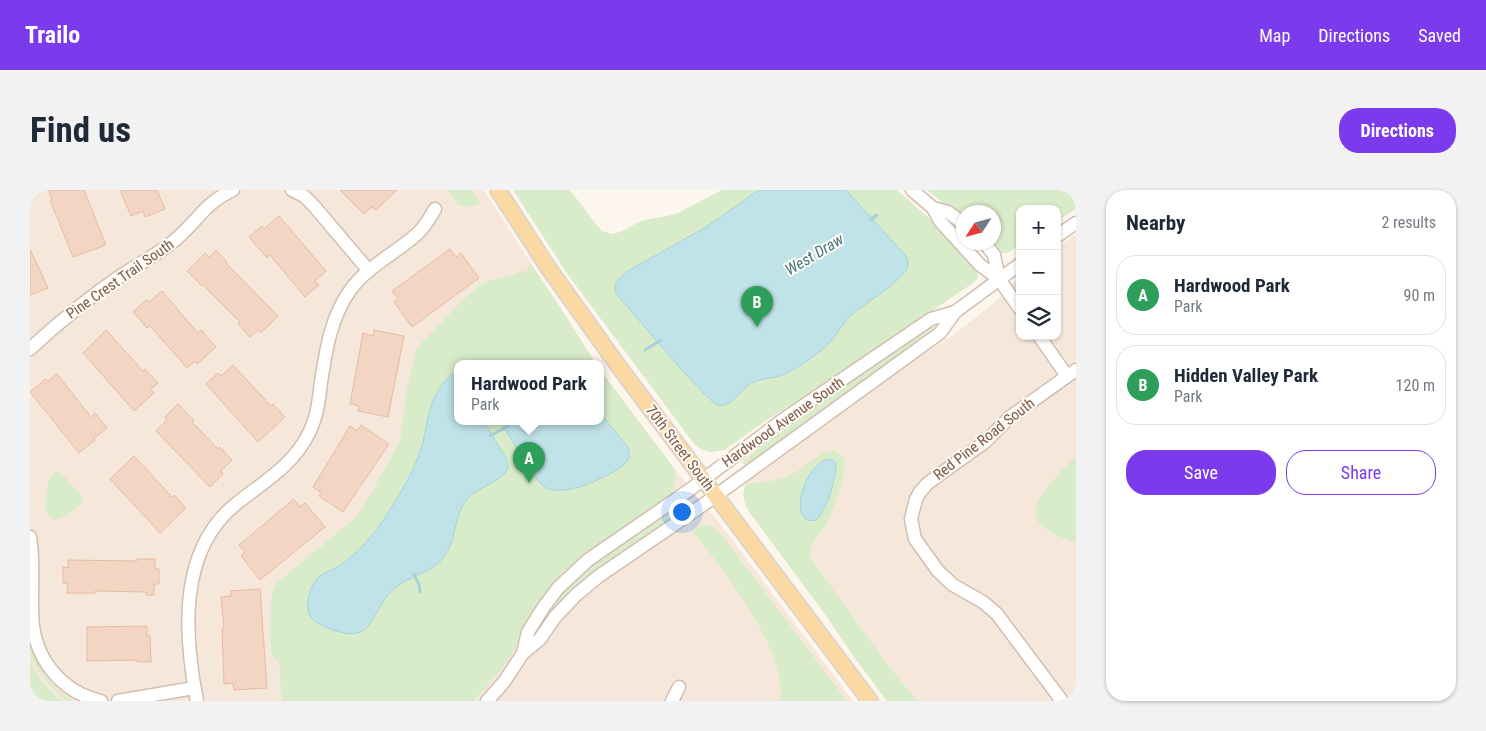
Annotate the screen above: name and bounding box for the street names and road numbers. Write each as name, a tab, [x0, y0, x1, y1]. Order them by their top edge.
street label: Pine Crest Trail South	[63, 235, 177, 323]
street label: Hardwood Avenue South	[718, 373, 848, 471]
street label: Red Pine Road South	[930, 394, 1038, 484]
street label: 70th Street South	[642, 402, 718, 494]

